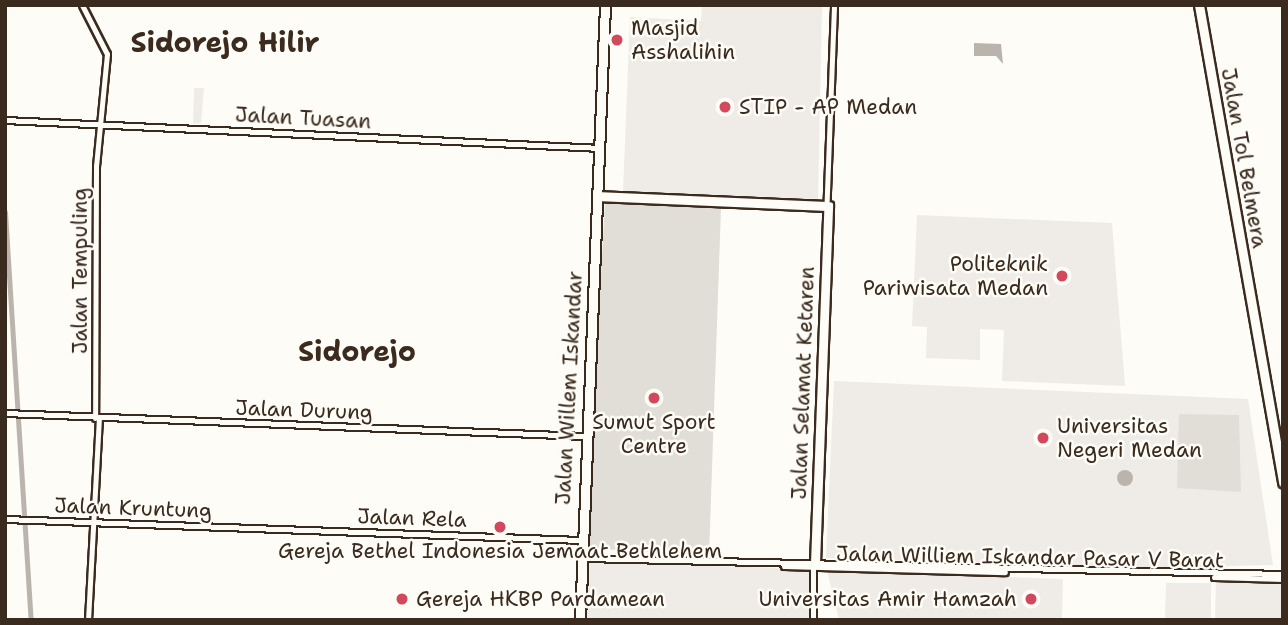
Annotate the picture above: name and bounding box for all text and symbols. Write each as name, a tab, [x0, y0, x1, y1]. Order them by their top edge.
place label: Masjid Asshalihin	[631, 15, 735, 65]
district label: Sidorejo Hilir	[130, 25, 320, 59]
marker: Masjid Asshalihin	[609, 32, 625, 48]
street label: Jalan Tol Belmera	[1216, 66, 1272, 250]
place label: STIP - AP Medan	[739, 94, 917, 120]
marker: STIP - AP Medan	[717, 99, 733, 115]
street label: Jalan Tuasan	[234, 102, 372, 134]
street label: Jalan Tempuling	[67, 188, 93, 354]
place label: Politeknik Pariwisata Medan	[863, 251, 1048, 301]
street label: Jalan Selamat Ketaren	[786, 266, 820, 500]
marker: Politeknik Pariwisata Medan	[1054, 268, 1070, 284]
street label: Jalan Willem Iskandar	[550, 270, 588, 506]
district label: Sidorejo	[298, 334, 416, 368]
marker: Sumut Sport Centre	[646, 390, 662, 406]
street label: Jalan Durung	[235, 395, 373, 425]
place label: Sumut Sport Centre	[592, 409, 716, 459]
place label: Universitas Negeri Medan	[1057, 413, 1202, 463]
marker: Universitas Negeri Medan	[1035, 430, 1051, 446]
street label: Jalan Kruntung	[54, 493, 212, 523]
street label: Jalan Rela	[357, 503, 467, 533]
marker: Gereja Bethel Indonesia Jemaat Bethlehem	[492, 519, 508, 535]
place label: Gereja Bethel Indonesia Jemaat Bethlehem	[278, 538, 722, 564]
street label: Jalan Williem Iskandar Pasar V Barat	[836, 541, 1224, 573]
place label: Gereja HKBP Pardamean	[416, 586, 665, 612]
place label: Universitas Amir Hamzah	[758, 586, 1017, 612]
marker: Gereja HKBP Pardamean	[394, 591, 410, 607]
marker: Universitas Amir Hamzah	[1023, 591, 1039, 607]

